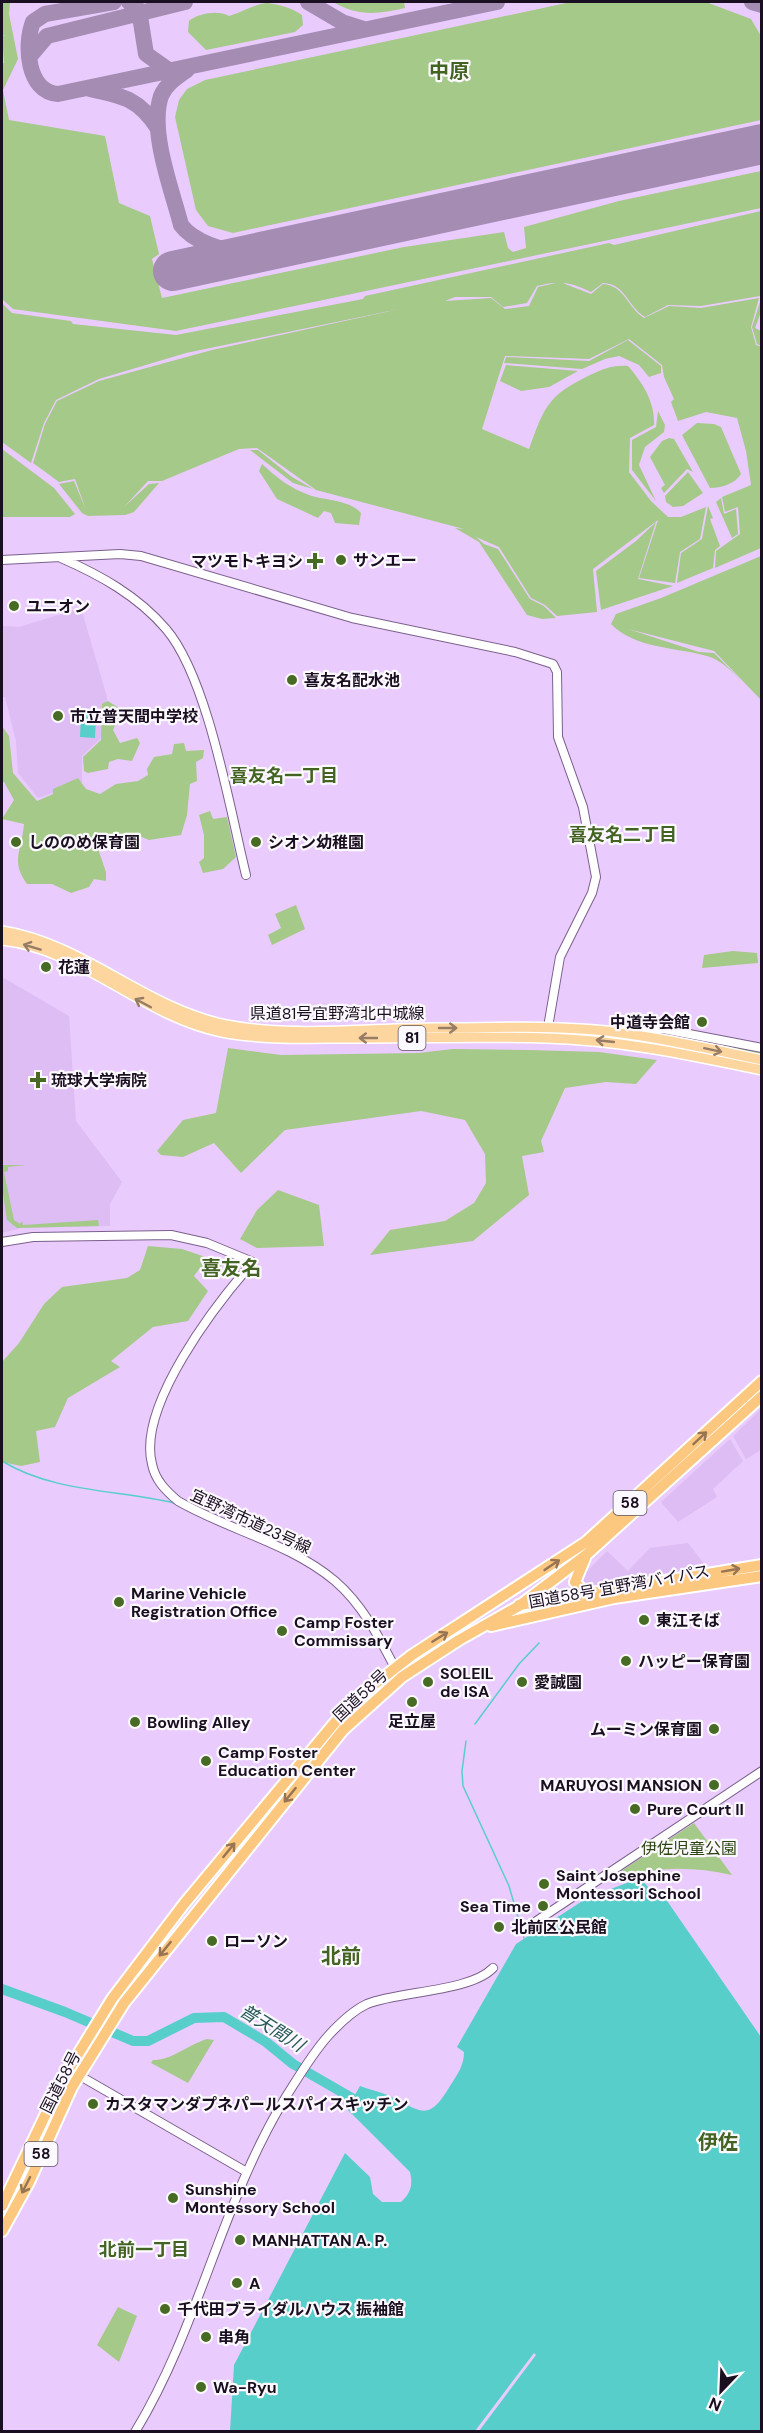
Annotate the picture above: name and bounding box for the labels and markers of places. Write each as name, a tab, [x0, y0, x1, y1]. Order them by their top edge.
place label: サンエー	[353, 550, 417, 571]
place label: マツモトキヨシ	[191, 551, 303, 572]
marker: サンエー	[334, 553, 348, 567]
marker: マツモトキヨシ	[308, 554, 322, 568]
place label: ユニオン	[26, 596, 90, 617]
marker: ユニオン	[7, 599, 21, 613]
place label: 喜友名配水池	[304, 670, 400, 691]
marker: 喜友名配水池	[285, 673, 299, 687]
place label: 市立普天間中学校	[70, 706, 198, 727]
marker: 市立普天間中学校	[51, 709, 65, 723]
place label: しののめ保育園	[28, 832, 140, 853]
place label: シオン幼稚園	[268, 832, 364, 853]
marker: しののめ保育園	[9, 835, 23, 849]
marker: シオン幼稚園	[249, 835, 263, 849]
place label: 花蓮	[58, 957, 90, 978]
marker: 花蓮	[39, 960, 53, 974]
place label: 中道寺会館	[610, 1012, 690, 1033]
marker: 中道寺会館	[695, 1015, 709, 1029]
place label: 琉球大学病院	[51, 1070, 147, 1091]
marker: 琉球大学病院	[29, 1071, 47, 1089]
place label: Marine Vehicle Registration Office	[131, 1583, 277, 1622]
marker: Marine Vehicle Registration Office	[112, 1595, 126, 1609]
place label: 東江そば	[656, 1610, 720, 1631]
place label: Camp Foster Commissary	[294, 1612, 394, 1651]
marker: 東江そば	[637, 1613, 651, 1627]
marker: Camp Foster Commissary	[275, 1624, 289, 1638]
place label: ハッピー保育園	[638, 1651, 750, 1672]
marker: ハッピー保育園	[619, 1654, 633, 1668]
place label: SOLEIL de ISA	[440, 1663, 494, 1702]
place label: 愛誠園	[534, 1672, 582, 1693]
marker: SOLEIL de ISA	[421, 1675, 435, 1689]
marker: 愛誠園	[515, 1675, 529, 1689]
marker: 足立屋	[405, 1695, 419, 1709]
place label: 足立屋	[388, 1711, 436, 1732]
place label: Bowling Alley	[147, 1712, 251, 1733]
marker: Bowling Alley	[128, 1715, 142, 1729]
place label: ムーミン保育園	[590, 1719, 702, 1740]
marker: ムーミン保育園	[707, 1722, 721, 1736]
place label: Camp Foster Education Center	[218, 1742, 356, 1781]
marker: Camp Foster Education Center	[199, 1754, 213, 1768]
place label: MARUYOSI MANSION	[540, 1775, 702, 1796]
marker: MARUYOSI MANSION	[707, 1778, 721, 1792]
place label: Pure Court II	[647, 1799, 744, 1820]
marker: Pure Court II	[628, 1802, 642, 1816]
place label: Saint Josephine Montessori School	[556, 1865, 701, 1904]
marker: Saint Josephine Montessori School	[537, 1877, 551, 1891]
place label: Sea Time	[460, 1896, 531, 1917]
marker: Sea Time	[536, 1899, 550, 1913]
place label: 北前区公民館	[511, 1917, 607, 1938]
marker: 北前区公民館	[492, 1920, 506, 1934]
place label: ローソン	[224, 1931, 288, 1952]
marker: ローソン	[205, 1934, 219, 1948]
place label: カスタマンダプネパールスパイスキッチン	[105, 2094, 409, 2115]
marker: カスタマンダプネパールスパイスキッチン	[86, 2097, 100, 2111]
place label: Sunshine Montessory School	[185, 2179, 335, 2218]
marker: Sunshine Montessory School	[166, 2191, 180, 2205]
place label: MANHATTAN A. P.	[252, 2230, 387, 2251]
marker: MANHATTAN A. P.	[233, 2233, 247, 2247]
place label: A	[249, 2273, 260, 2294]
marker: A	[230, 2276, 244, 2290]
place label: 千代田ブライダルハウス 振袖館	[177, 2299, 404, 2320]
marker: 千代田ブライダルハウス 振袖館	[158, 2302, 172, 2316]
place label: 串角	[218, 2327, 250, 2348]
marker: 串角	[199, 2330, 213, 2344]
place label: Wa-Ryu	[213, 2377, 277, 2398]
marker: Wa-Ryu	[194, 2380, 208, 2394]

